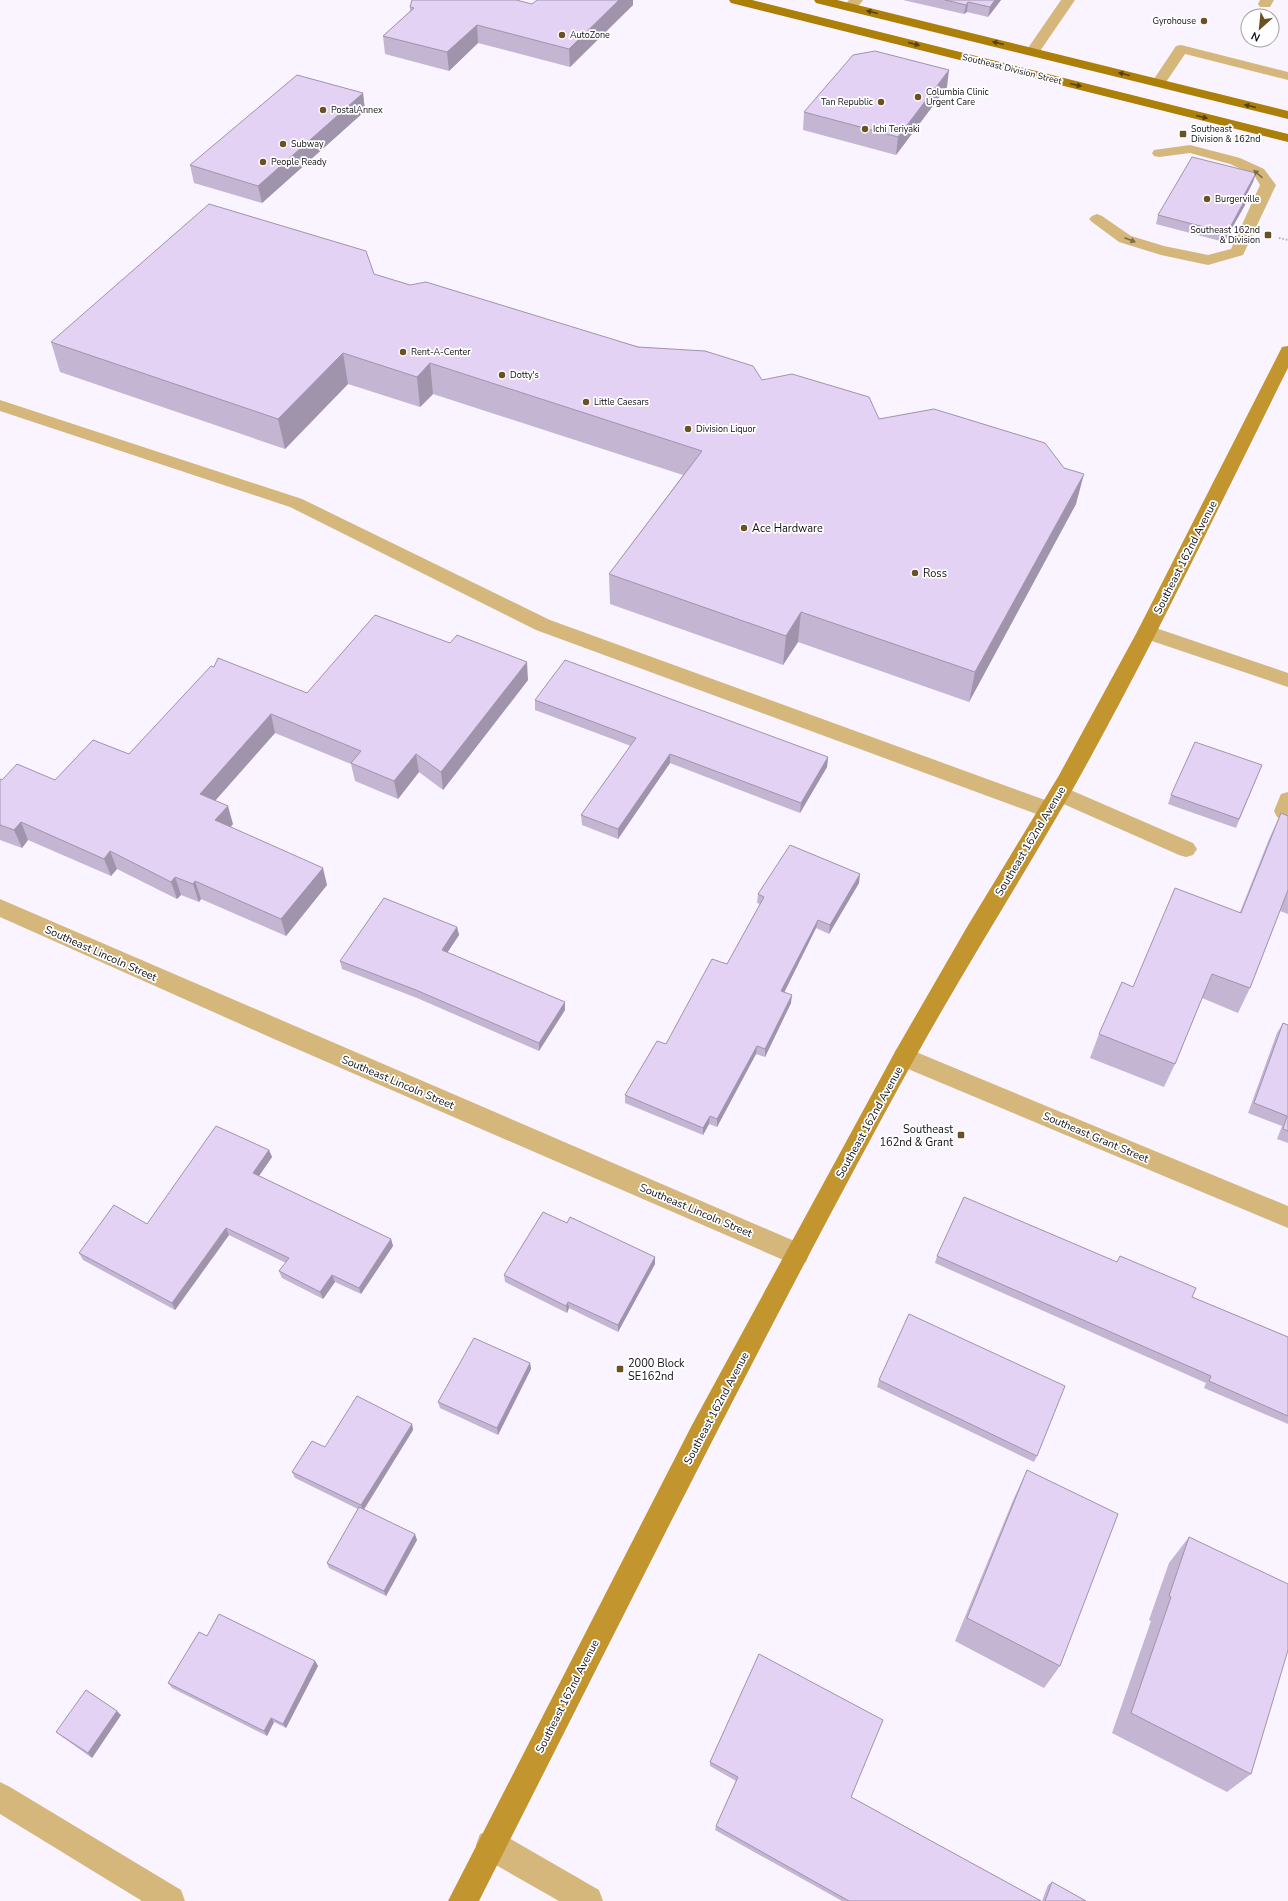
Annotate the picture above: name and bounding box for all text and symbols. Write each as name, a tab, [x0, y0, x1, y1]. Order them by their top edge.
north arrow	[1240, 8, 1280, 48]
one-way arrow	[865, 9, 878, 15]
place label: Gyrohouse	[1152, 15, 1196, 27]
marker: Gyrohouse	[1199, 16, 1209, 26]
text: N	[1249, 28, 1263, 45]
place label: AutoZone	[570, 29, 610, 41]
marker: AutoZone	[557, 30, 567, 40]
one-way arrow	[992, 40, 1004, 46]
one-way arrow	[908, 41, 920, 47]
street label: Southeast Division Street	[961, 51, 1064, 87]
one-way arrow	[1118, 70, 1130, 76]
one-way arrow	[1070, 82, 1082, 88]
place label: Columbia Clinic Urgent Care	[926, 86, 989, 108]
marker: Columbia Clinic Urgent Care	[913, 92, 923, 102]
place label: Tan Republic	[821, 96, 873, 108]
marker: Tan Republic	[876, 97, 886, 107]
one-way arrow	[1244, 102, 1256, 108]
place label: PostalAnnex	[331, 104, 383, 116]
marker: PostalAnnex	[318, 105, 328, 115]
one-way arrow	[1196, 114, 1208, 120]
place label: Ichi Teriyaki	[873, 123, 920, 135]
place label: Southeast Division & 162nd	[1191, 123, 1260, 145]
marker: Ichi Teriyaki	[860, 124, 870, 134]
marker: Southeast Division & 162nd	[1178, 129, 1188, 139]
place label: Subway	[291, 138, 324, 150]
marker: Subway	[278, 139, 288, 149]
place label: People Ready	[271, 156, 327, 168]
marker: People Ready	[258, 157, 268, 167]
one-way arrow	[1253, 170, 1263, 179]
place label: Burgerville	[1215, 193, 1260, 205]
marker: Burgerville	[1202, 194, 1212, 204]
place label: Southeast 162nd & Division	[1190, 224, 1260, 246]
marker: Southeast 162nd & Division	[1263, 230, 1273, 240]
one-way arrow	[1124, 237, 1136, 243]
place label: Rent-A-Center	[411, 346, 471, 358]
marker: Rent-A-Center	[398, 347, 408, 357]
place label: Dotty's	[510, 369, 539, 381]
marker: Dotty's	[497, 370, 507, 380]
place label: Little Caesars	[594, 396, 649, 408]
marker: Little Caesars	[581, 397, 591, 407]
place label: Division Liquor	[696, 423, 757, 435]
marker: Division Liquor	[683, 424, 693, 434]
street label: Southeast 162nd Avenue	[1150, 498, 1221, 617]
place label: Ace Hardware	[752, 521, 823, 536]
marker: Ace Hardware	[739, 523, 749, 533]
place label: Ross	[923, 566, 947, 581]
marker: Ross	[910, 568, 920, 578]
street label: Southeast 162nd Avenue	[992, 783, 1069, 899]
street label: Southeast Lincoln Street	[42, 922, 159, 985]
street label: Southeast Lincoln Street	[339, 1052, 457, 1113]
street label: Southeast 162nd Avenue	[832, 1064, 906, 1181]
street label: Southeast Grant Street	[1041, 1108, 1151, 1167]
place label: Southeast 162nd & Grant	[879, 1122, 953, 1150]
marker: Southeast 162nd & Grant	[956, 1130, 966, 1140]
street label: Southeast Lincoln Street	[637, 1180, 755, 1241]
street label: Southeast 162nd Avenue	[680, 1349, 753, 1467]
place label: 2000 Block SE162nd	[628, 1356, 685, 1384]
marker: 2000 Block SE162nd	[615, 1364, 625, 1374]
street label: Southeast 162nd Avenue	[532, 1637, 603, 1756]

